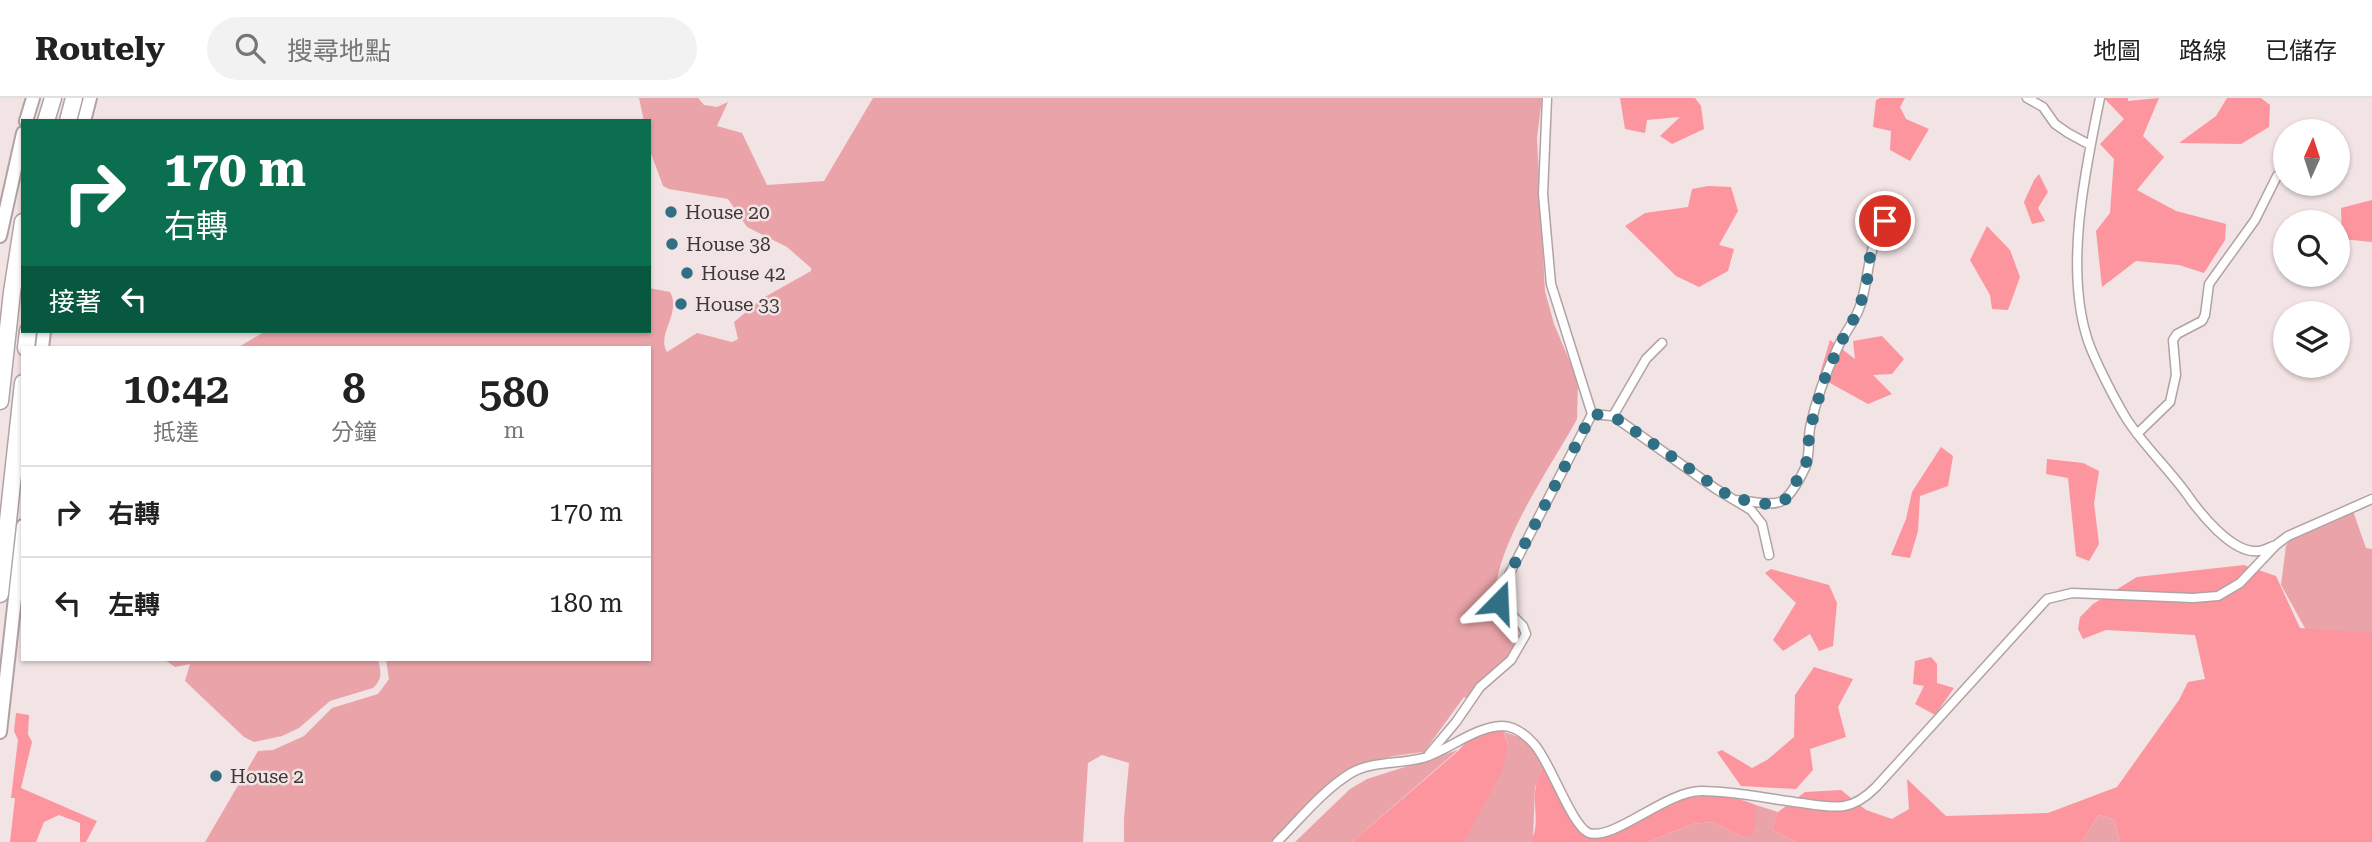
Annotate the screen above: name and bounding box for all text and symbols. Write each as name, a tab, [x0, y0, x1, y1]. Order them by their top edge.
search box	[207, 17, 697, 80]
text: Routely	[35, 29, 165, 68]
icon: search	[231, 29, 269, 67]
text: 搜尋地點	[287, 36, 391, 66]
text: 地圖	[2093, 37, 2141, 65]
text: 路線	[2179, 37, 2227, 65]
text: 已儲存	[2265, 37, 2337, 65]
north arrow	[2273, 119, 2350, 196]
map controls	[2273, 119, 2350, 378]
text: 170 m	[164, 141, 306, 198]
icon: right	[49, 147, 140, 238]
pin	[1855, 191, 1915, 251]
place label: House 20	[685, 201, 770, 224]
icon: arrive	[1866, 202, 1904, 240]
marker: House 20	[663, 204, 679, 220]
text: 右轉	[164, 207, 228, 245]
button: search	[2273, 210, 2350, 287]
place label: House 38	[686, 233, 771, 256]
marker: House 38	[664, 236, 680, 252]
place label: House 42	[701, 262, 786, 285]
marker: House 42	[679, 265, 695, 281]
icon: left	[115, 280, 153, 318]
text: 接著	[49, 287, 101, 317]
place label: House 33	[695, 293, 780, 316]
marker: House 33	[673, 296, 689, 312]
button: layers	[2273, 301, 2350, 378]
text: 10:42	[123, 364, 229, 413]
text: 8	[342, 364, 366, 413]
text: 580	[479, 368, 549, 417]
text: m	[503, 417, 524, 444]
text: 抵達	[153, 419, 199, 446]
text: 分鐘	[331, 419, 377, 446]
icon: right	[49, 493, 87, 531]
text: 170 m	[549, 497, 623, 527]
text: 右轉	[108, 499, 160, 529]
position arrow	[1462, 565, 1536, 639]
icon: left	[49, 584, 87, 622]
text: 180 m	[549, 588, 623, 618]
text: 左轉	[108, 590, 160, 620]
place label: House 2	[230, 765, 304, 788]
marker: House 2	[208, 768, 224, 784]

